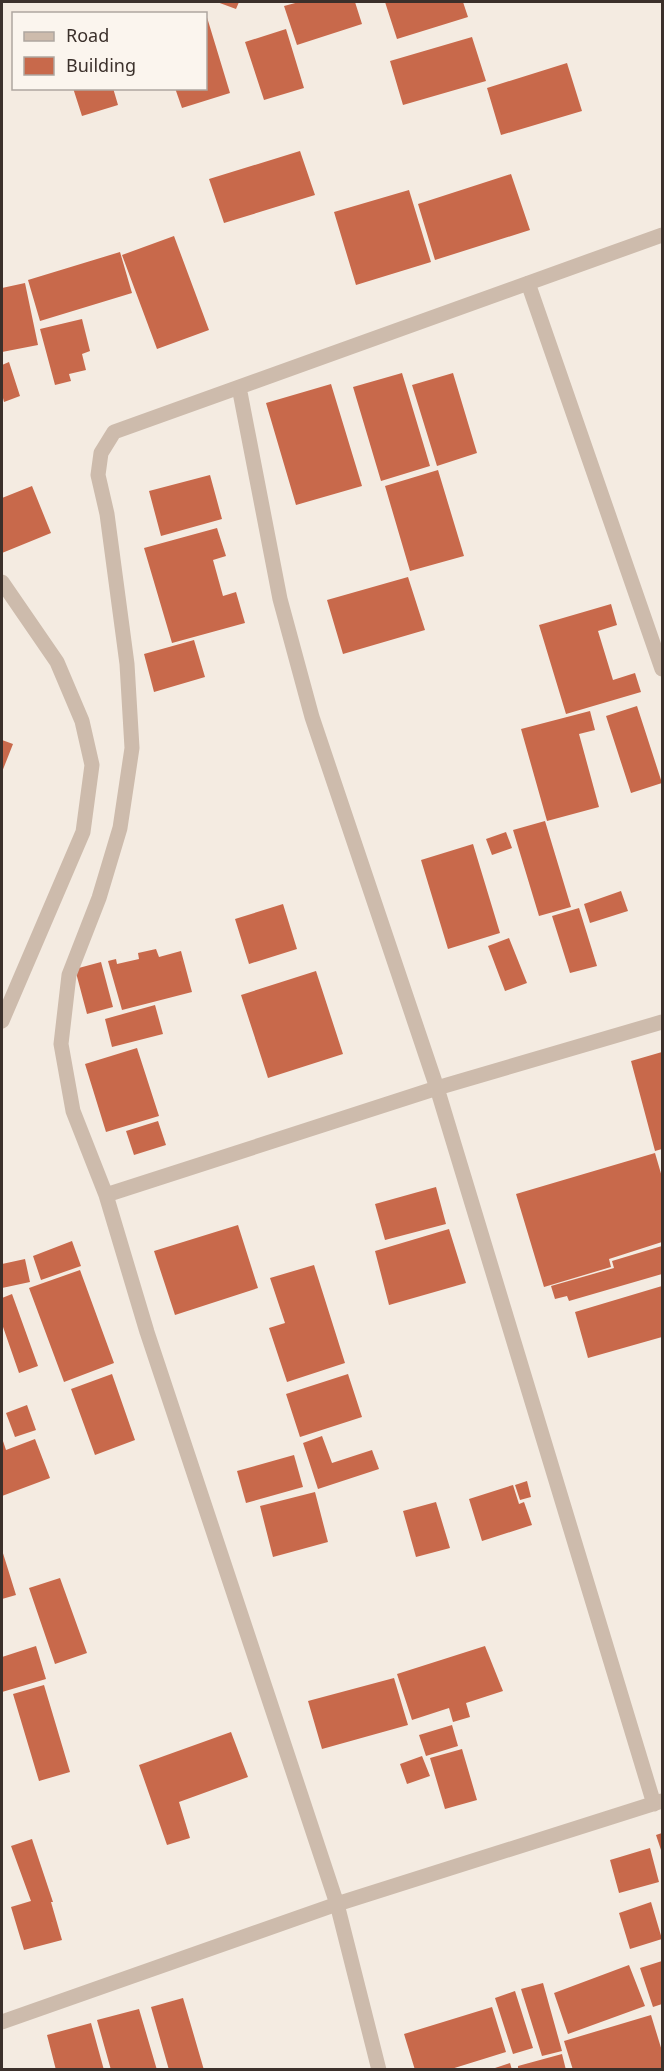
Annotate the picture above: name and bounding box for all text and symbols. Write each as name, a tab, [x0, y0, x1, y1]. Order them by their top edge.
legend	[12, 12, 207, 90]
text: Road	[66, 23, 109, 47]
text: Building	[66, 53, 136, 77]

